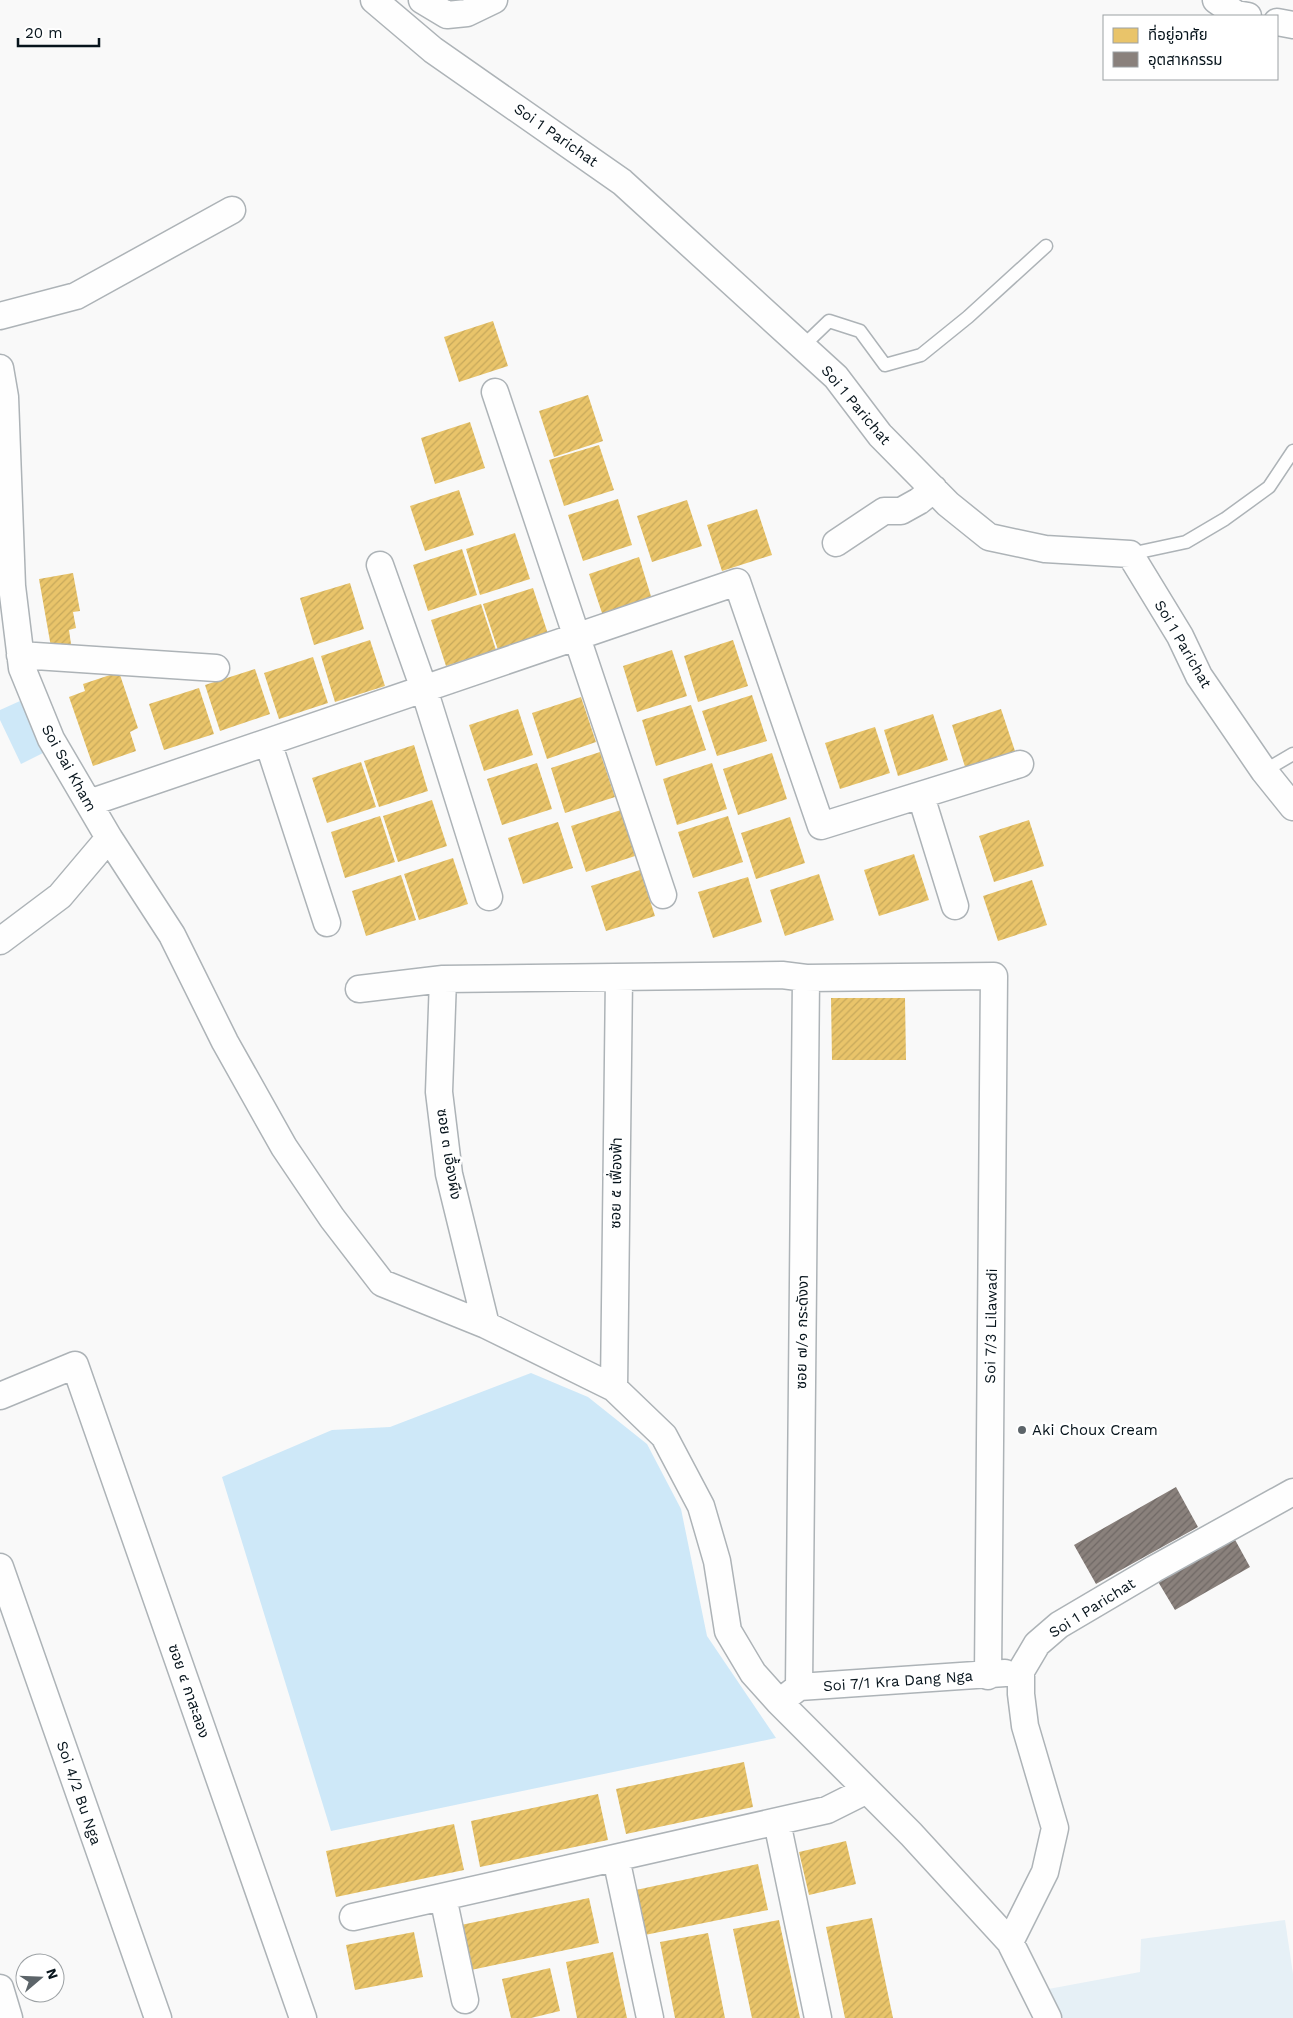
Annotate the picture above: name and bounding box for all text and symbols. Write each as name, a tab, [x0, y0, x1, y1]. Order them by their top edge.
scale bar	[18, 15, 99, 47]
legend	[1103, 15, 1278, 80]
text: 20 m	[25, 24, 63, 42]
text: ที่อยู่อาศัย	[1148, 24, 1208, 44]
text: อุตสาหกรรม	[1148, 51, 1222, 69]
street label: Soi 1 Parichat	[511, 99, 602, 171]
street label: Soi 1 Parichat	[818, 362, 895, 449]
street label: Soi 1 Parichat	[1151, 597, 1216, 692]
street label: Soi Sai Kham	[38, 721, 100, 815]
street label: ซอย ๓ เอื้องผึง	[433, 1107, 467, 1201]
street label: ซอย ๕ เฟื่องฟ้า	[604, 1137, 626, 1229]
street label: Soi 7/3 Lilawadi	[981, 1268, 1001, 1384]
street label: ซอย ๗/๑ กระดังงา	[792, 1275, 812, 1389]
place label: Aki Choux Cream	[1032, 1421, 1158, 1439]
marker: Aki Choux Cream	[1016, 1424, 1028, 1436]
street label: Soi 1 Parichat	[1046, 1574, 1139, 1642]
street label: ซอย ๔ กาสะลอง	[165, 1642, 213, 1740]
street label: Soi 7/1 Kra Dang Nga	[822, 1667, 974, 1695]
street label: Soi 4/2 Bu Nga	[53, 1739, 105, 1848]
north arrow	[15, 1953, 65, 2003]
text: N	[43, 1966, 62, 1981]

